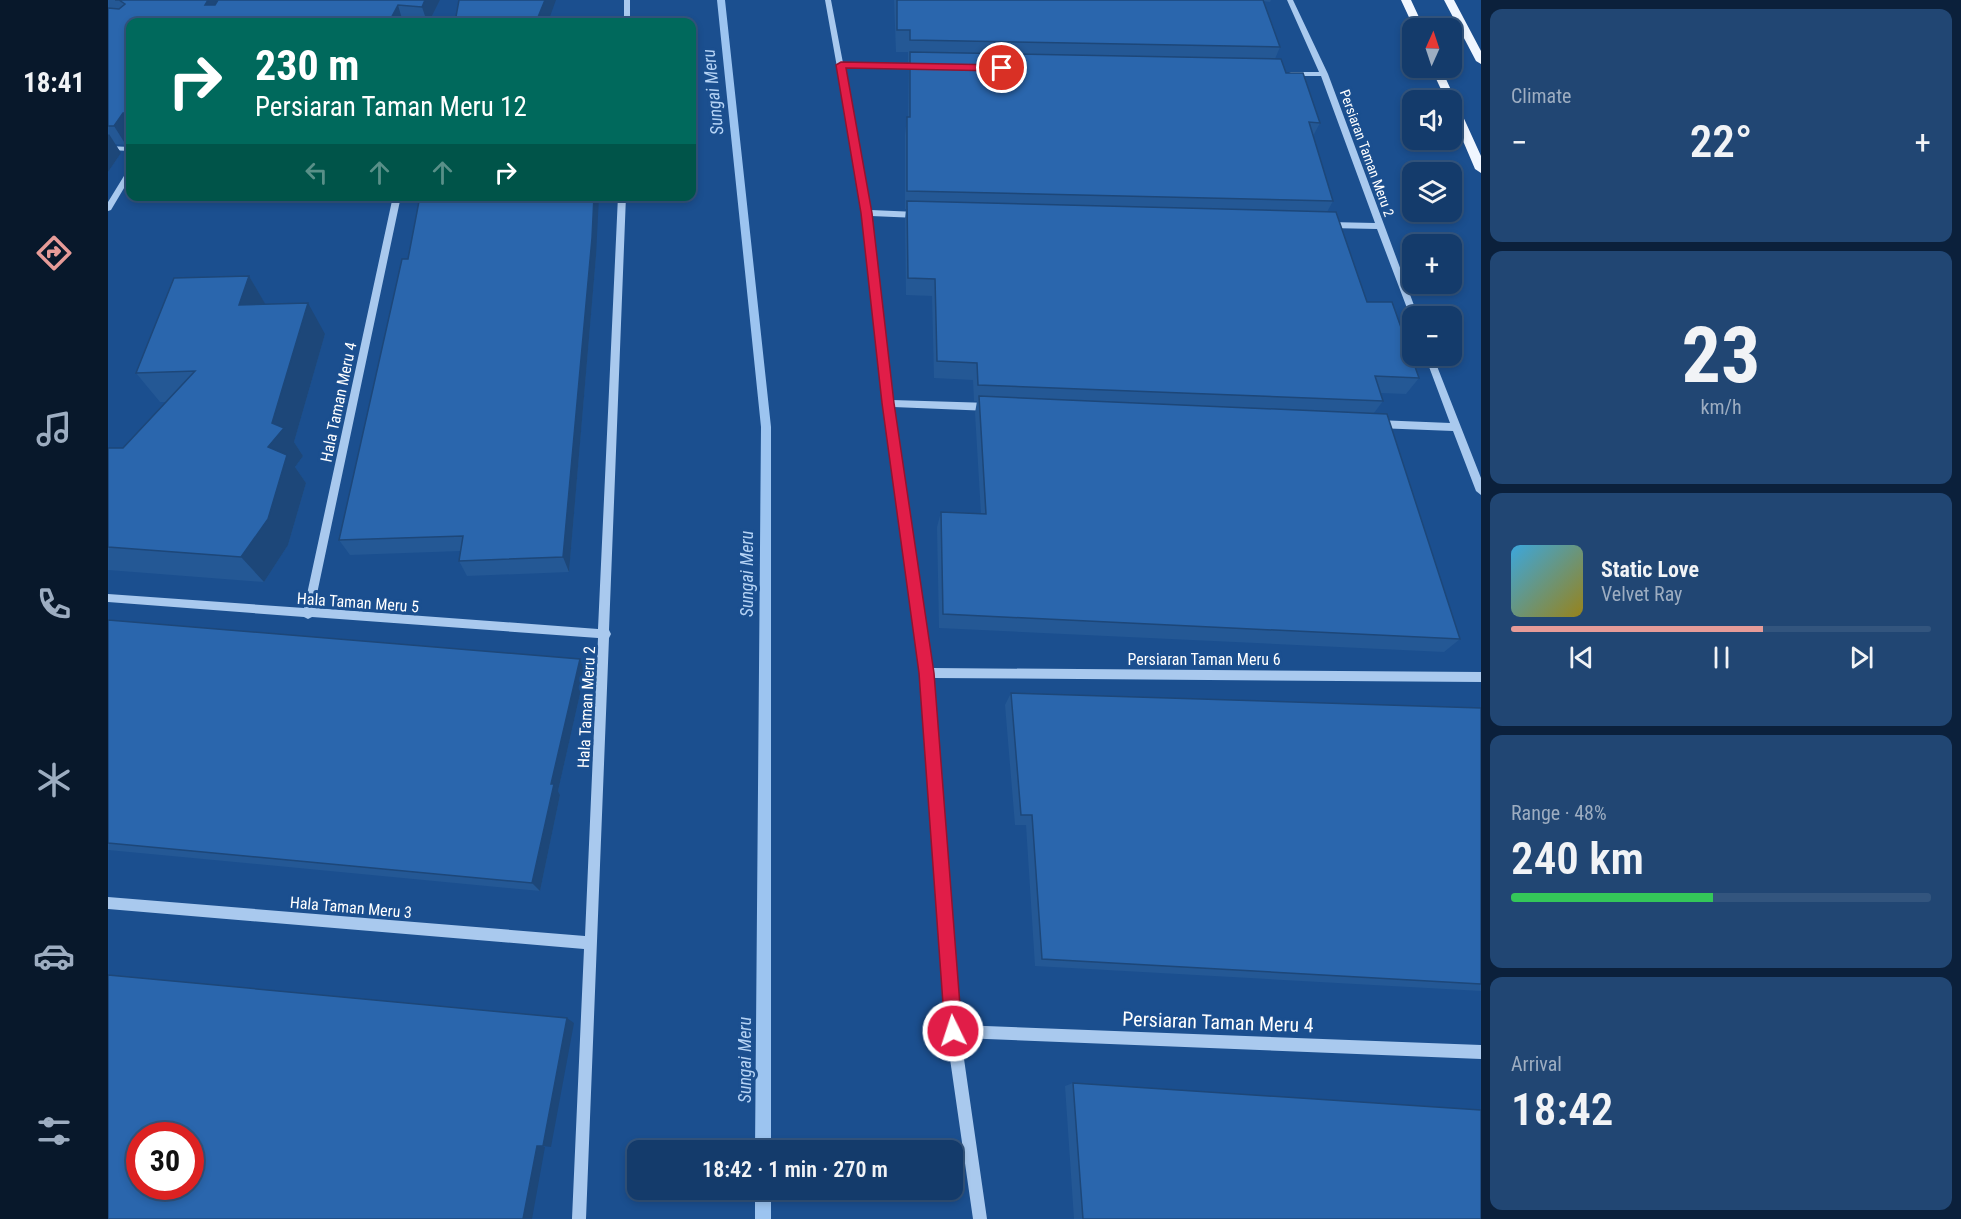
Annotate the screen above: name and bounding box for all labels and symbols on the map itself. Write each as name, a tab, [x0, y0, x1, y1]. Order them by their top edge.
north arrow	[1402, 18, 1462, 78]
pin	[976, 42, 1027, 93]
water label: Sungai Meru	[697, 48, 727, 136]
street label: Persiaran Taman Meru 2	[1337, 87, 1397, 219]
street label: Hala Taman Meru 4	[316, 340, 361, 464]
water label: Sungai Meru	[736, 530, 757, 617]
street label: Hala Taman Meru 5	[296, 589, 420, 616]
street label: Hala Taman Meru 2	[574, 645, 599, 769]
street label: Persiaran Taman Meru 6	[1127, 650, 1281, 669]
street label: Hala Taman Meru 3	[289, 893, 413, 922]
position arrow	[921, 999, 985, 1063]
street label: Persiaran Taman Meru 4	[1122, 1007, 1314, 1037]
water label: Sungai Meru	[734, 1016, 755, 1103]
speed limit sign: 30	[126, 1122, 204, 1200]

